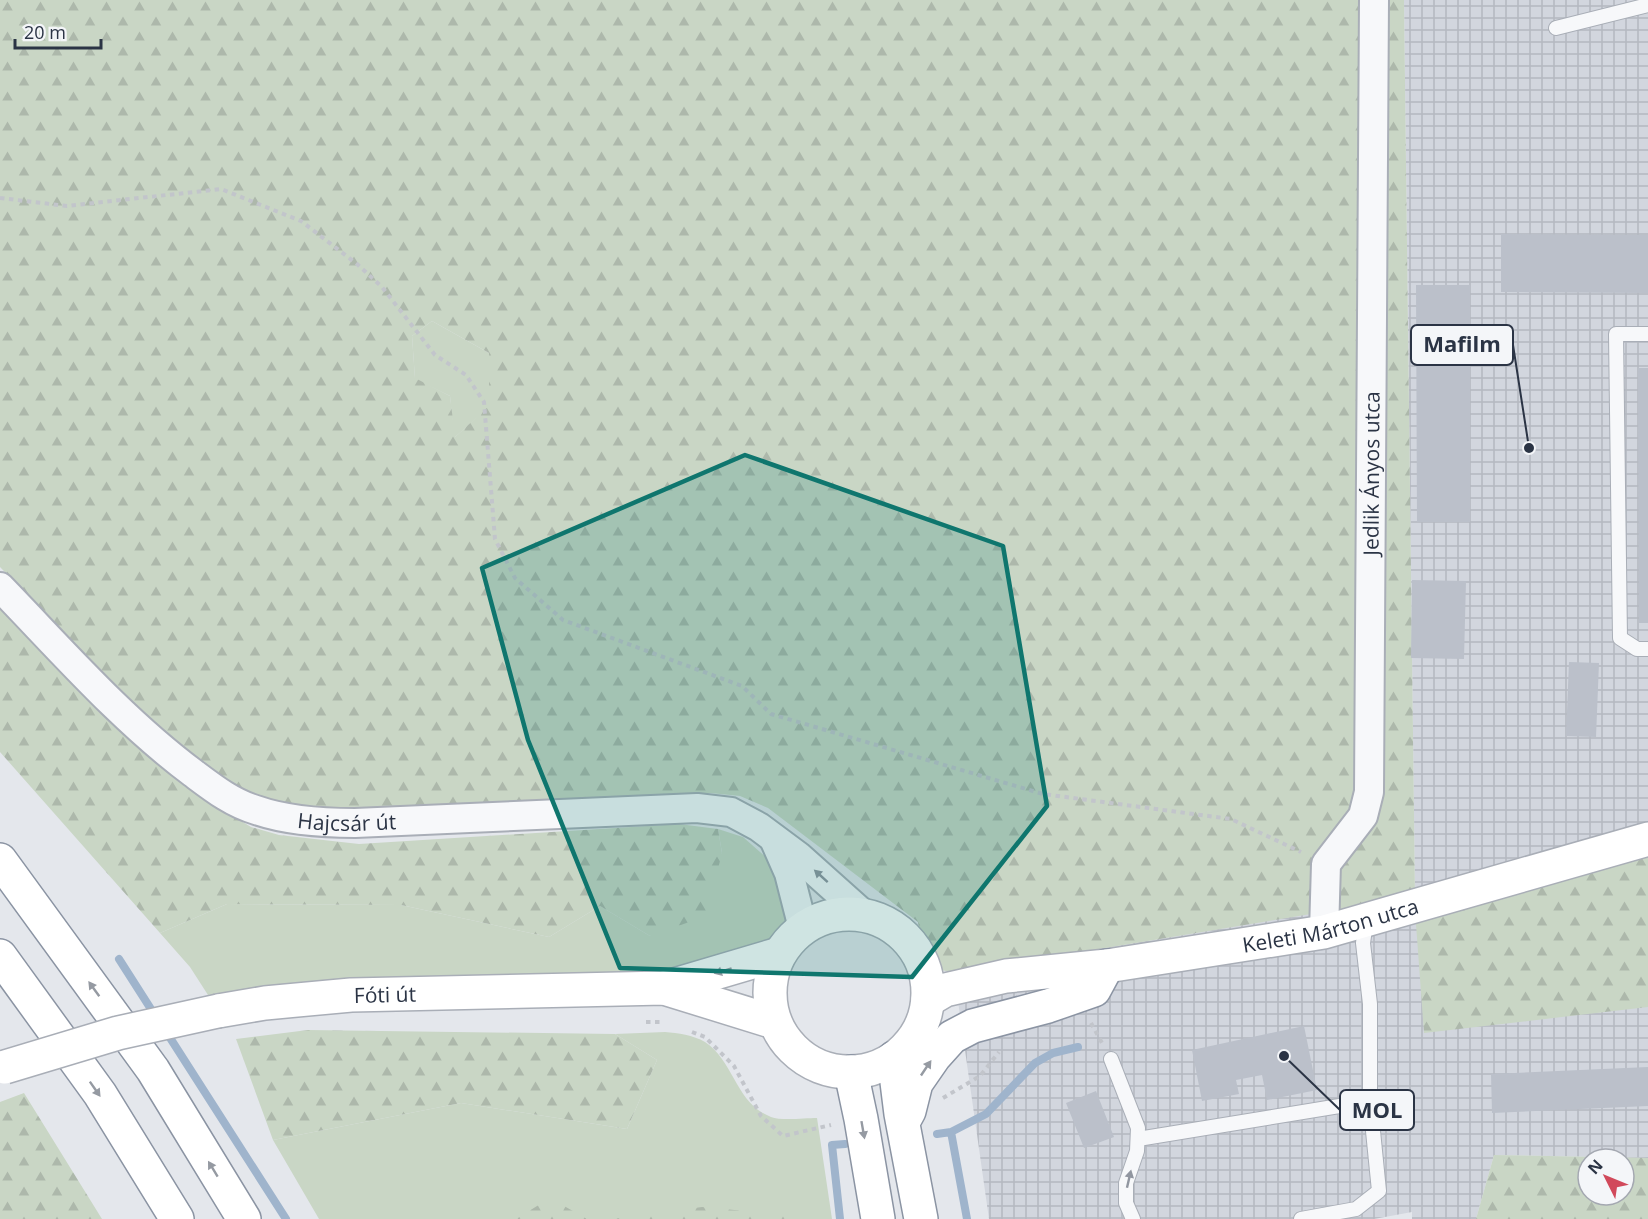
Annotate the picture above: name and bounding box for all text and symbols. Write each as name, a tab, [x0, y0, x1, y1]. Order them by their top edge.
scale bar	[15, 12, 100, 50]
text: 20 m	[24, 20, 66, 44]
callout: Mafilm	[1411, 325, 1513, 365]
text: Mafilm	[1423, 328, 1501, 358]
street label: Jedlik Ányos utca	[1356, 391, 1386, 558]
street label: Hajcsár út	[296, 806, 397, 837]
one-way arrow	[813, 869, 828, 883]
street label: Keleti Márton utca	[1240, 892, 1422, 959]
one-way arrow	[714, 967, 732, 976]
street label: Fóti út	[354, 980, 416, 1009]
one-way arrow	[89, 981, 101, 996]
one-way arrow	[920, 1061, 932, 1077]
one-way arrow	[89, 1081, 101, 1096]
callout: MOL	[1340, 1090, 1414, 1130]
text: MOL	[1352, 1094, 1402, 1124]
one-way arrow	[859, 1120, 868, 1139]
north arrow	[1576, 1147, 1636, 1207]
text: N	[1583, 1155, 1608, 1179]
one-way arrow	[208, 1161, 219, 1177]
one-way arrow	[1124, 1170, 1134, 1188]

